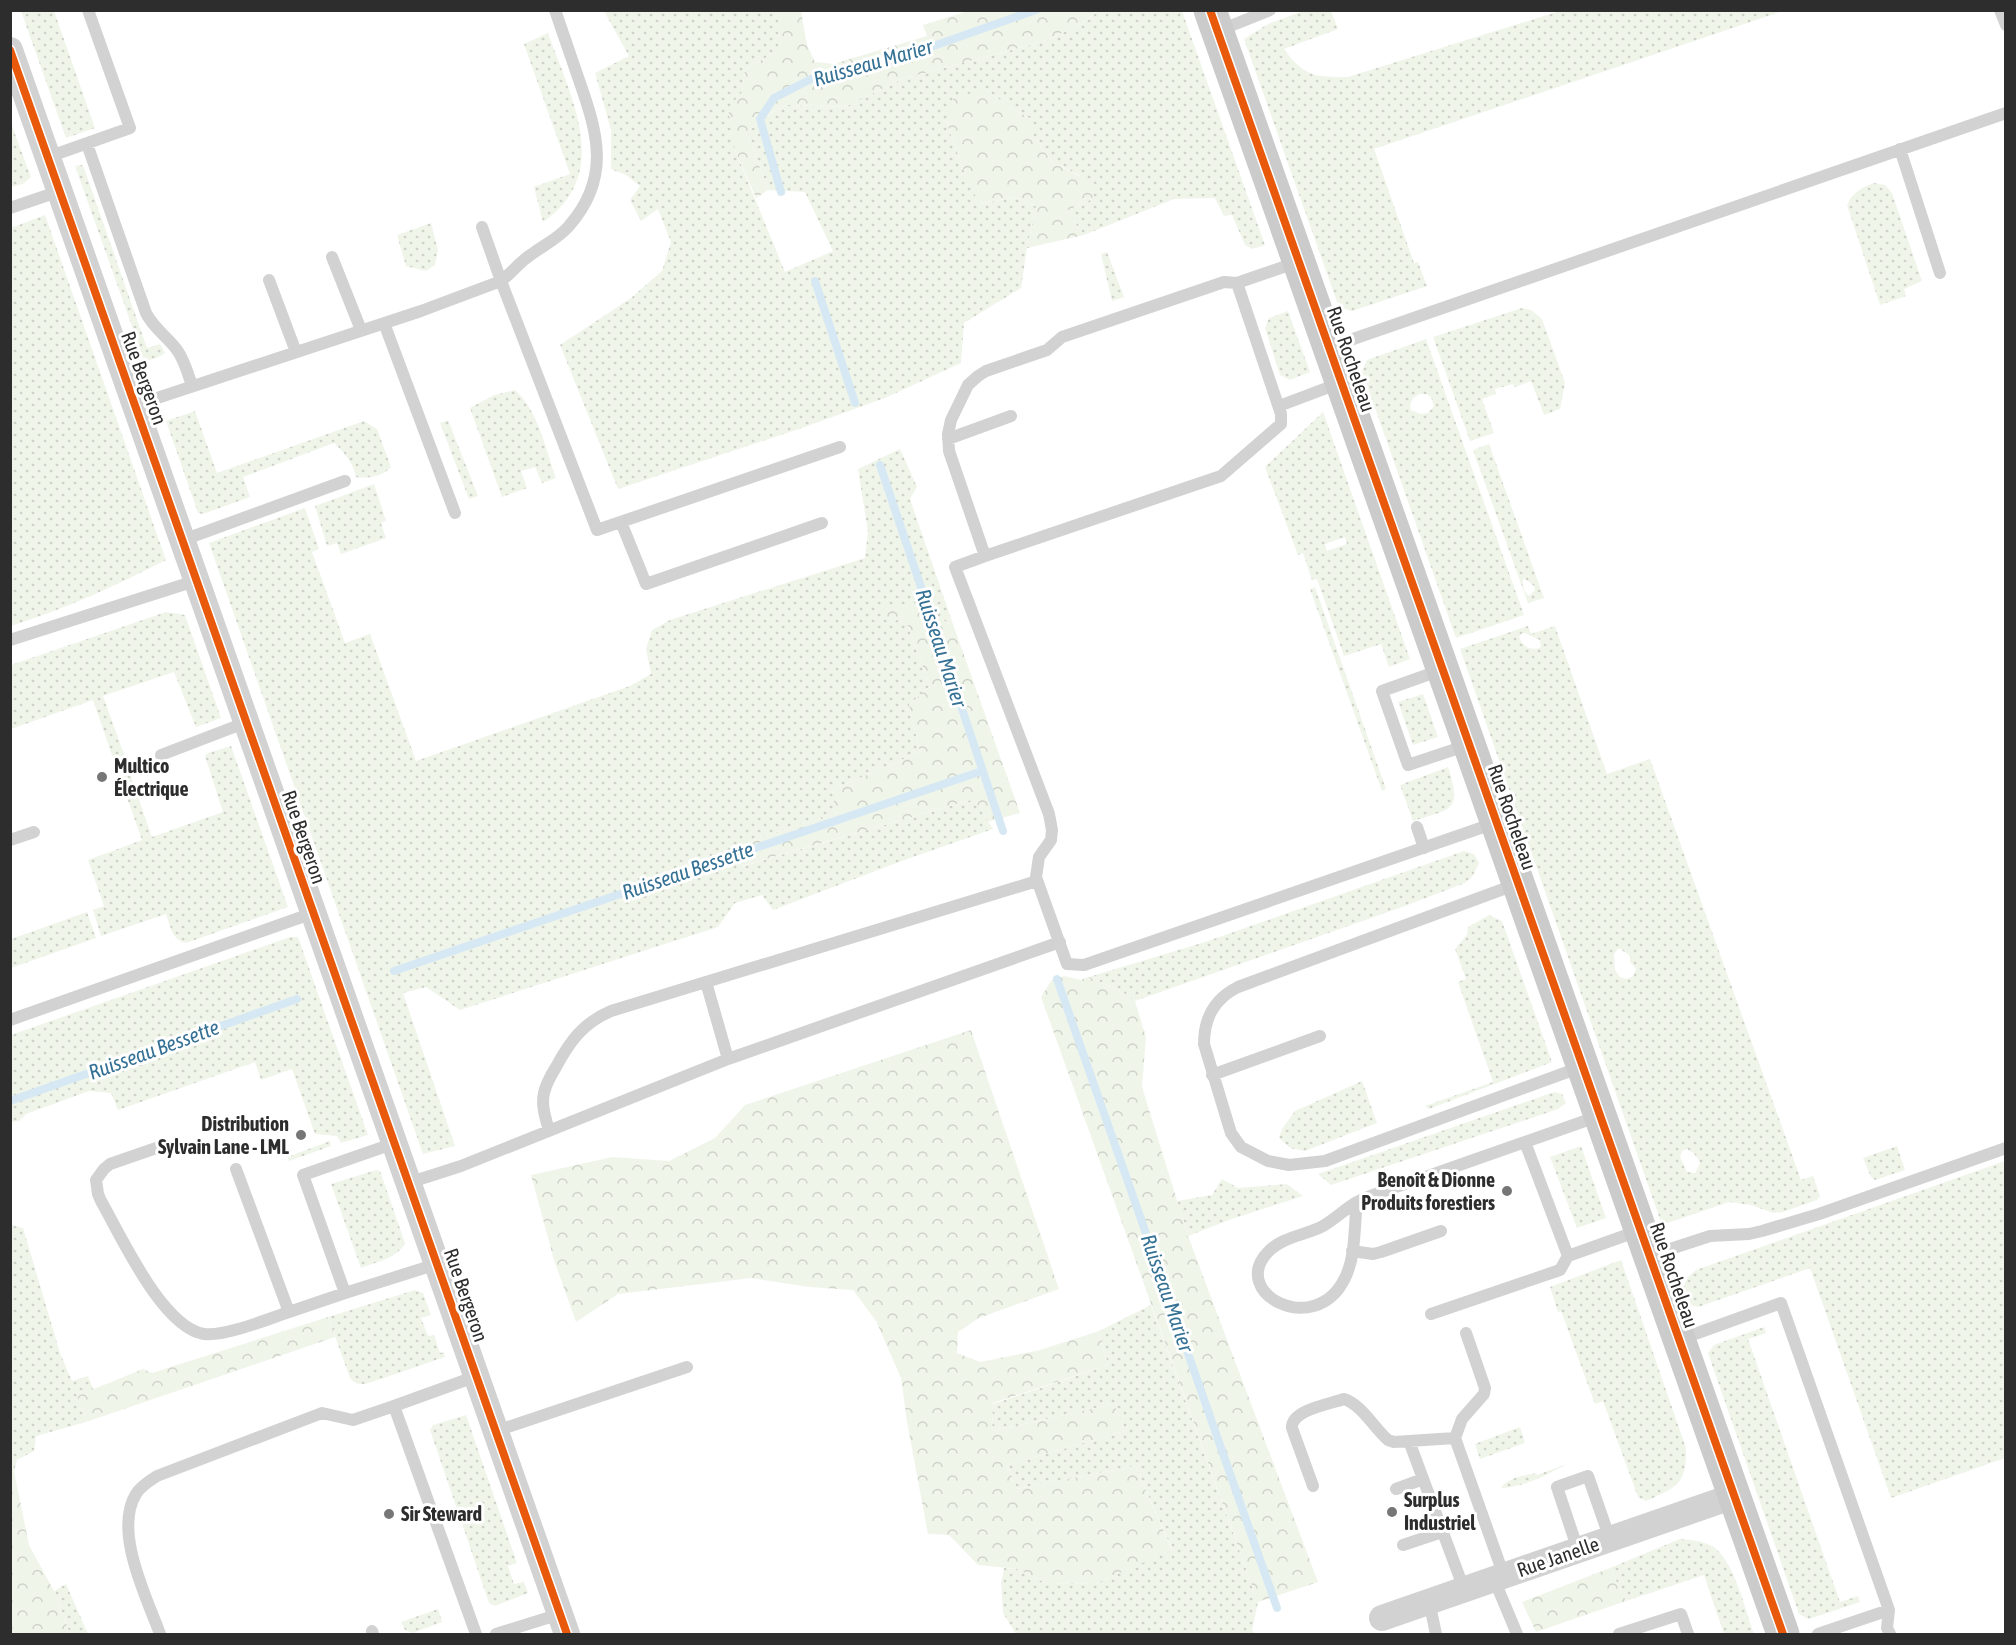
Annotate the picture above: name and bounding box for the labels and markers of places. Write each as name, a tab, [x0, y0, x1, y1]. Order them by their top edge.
place label: Multico Électrique	[114, 754, 188, 800]
marker: Multico Électrique	[95, 770, 109, 784]
place label: Distribution Sylvain Lane - LML	[158, 1112, 289, 1158]
marker: Distribution Sylvain Lane - LML	[294, 1128, 308, 1142]
place label: Benoît & Dionne Produits forestiers	[1361, 1168, 1495, 1214]
marker: Benoît & Dionne Produits forestiers	[1500, 1184, 1514, 1198]
place label: Surplus Industriel	[1404, 1488, 1476, 1534]
place label: Sir Steward	[401, 1502, 482, 1525]
marker: Surplus Industriel	[1385, 1505, 1399, 1519]
marker: Sir Steward	[382, 1507, 396, 1521]

